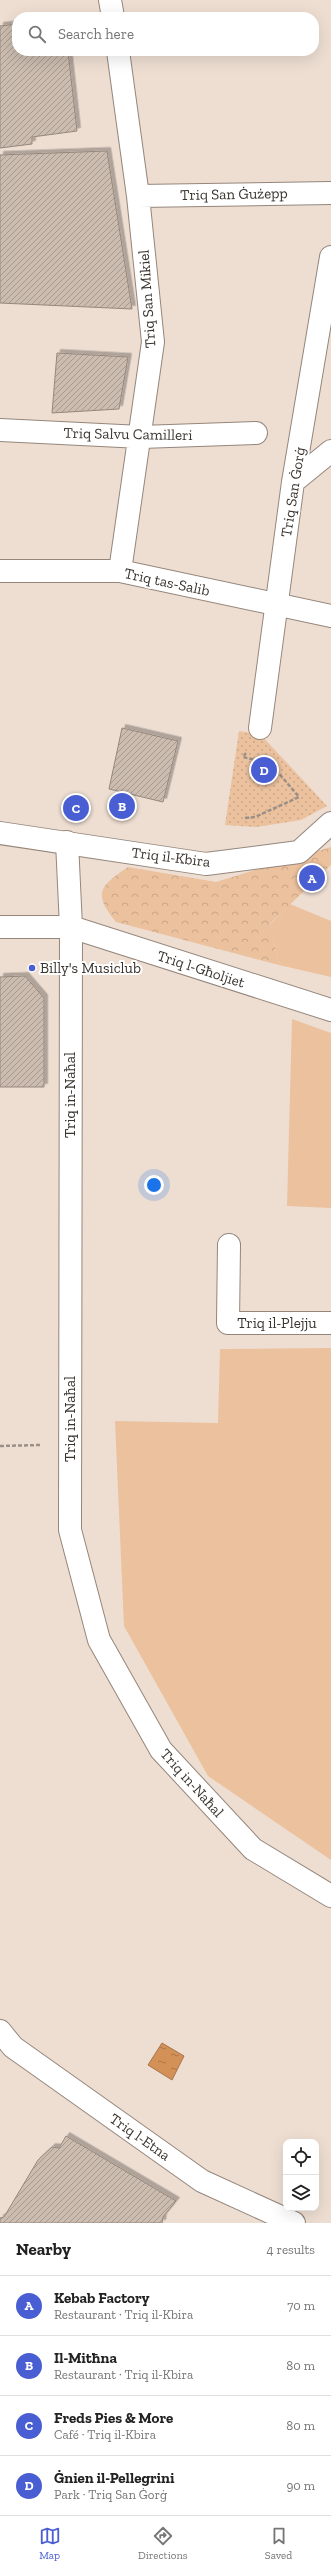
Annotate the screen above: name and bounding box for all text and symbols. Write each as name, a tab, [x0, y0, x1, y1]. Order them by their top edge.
search box	[12, 12, 319, 56]
icon: search	[26, 23, 48, 45]
text: Search here	[58, 25, 134, 43]
street label: Triq San Ġużepp	[180, 184, 288, 204]
street label: Triq San Mikiel	[135, 249, 159, 349]
street label: Triq Salvu Camilleri	[63, 424, 193, 444]
street label: Triq San Ġorġ	[277, 446, 309, 538]
street label: Triq tas-Salib	[123, 564, 211, 600]
pin: D	[251, 755, 277, 785]
pin: B	[109, 791, 135, 821]
pin: C	[63, 793, 89, 823]
street label: Triq il-Kbira	[131, 843, 211, 871]
pin: A	[299, 863, 325, 893]
street label: Triq l-Għoljiet	[155, 946, 247, 992]
place label: Billy's Musiclub	[40, 959, 141, 977]
marker: Billy's Musiclub	[27, 963, 37, 973]
street label: Triq in-Naħal	[61, 1052, 79, 1138]
your location	[144, 1175, 164, 1195]
street label: Triq il-Plejju	[237, 1314, 317, 1332]
street label: Triq in-Naħal	[61, 1376, 79, 1462]
street label: Triq in-Naħal	[157, 1745, 227, 1821]
street label: Triq l-Etna	[106, 2110, 174, 2164]
map controls	[283, 2139, 319, 2211]
button: locate	[283, 2139, 319, 2175]
button: layers	[283, 2175, 319, 2211]
text: Nearby	[16, 2239, 71, 2259]
text: 4 results	[267, 2242, 315, 2257]
text: Kebab Factory	[54, 2289, 150, 2307]
text: A	[25, 2298, 33, 2313]
text: 70 m	[287, 2298, 315, 2313]
text: Restaurant · Triq il-Kbira	[54, 2307, 193, 2322]
text: Il-Mitħna	[54, 2349, 117, 2367]
text: B	[25, 2358, 33, 2373]
text: 80 m	[286, 2358, 315, 2373]
text: Restaurant · Triq il-Kbira	[54, 2367, 193, 2382]
text: Freds Pies & More	[54, 2409, 173, 2427]
text: C	[25, 2418, 33, 2433]
text: 80 m	[286, 2418, 315, 2433]
text: Café · Triq il-Kbira	[54, 2427, 156, 2442]
text: Ġnien il-Pellegrini	[54, 2469, 174, 2487]
text: D	[24, 2478, 34, 2493]
text: 90 m	[286, 2478, 315, 2493]
text: Park · Triq San Ġorġ	[54, 2487, 167, 2502]
tab: Map	[39, 2525, 61, 2562]
tab: Directions	[138, 2525, 188, 2562]
tab: Saved	[265, 2525, 292, 2562]

